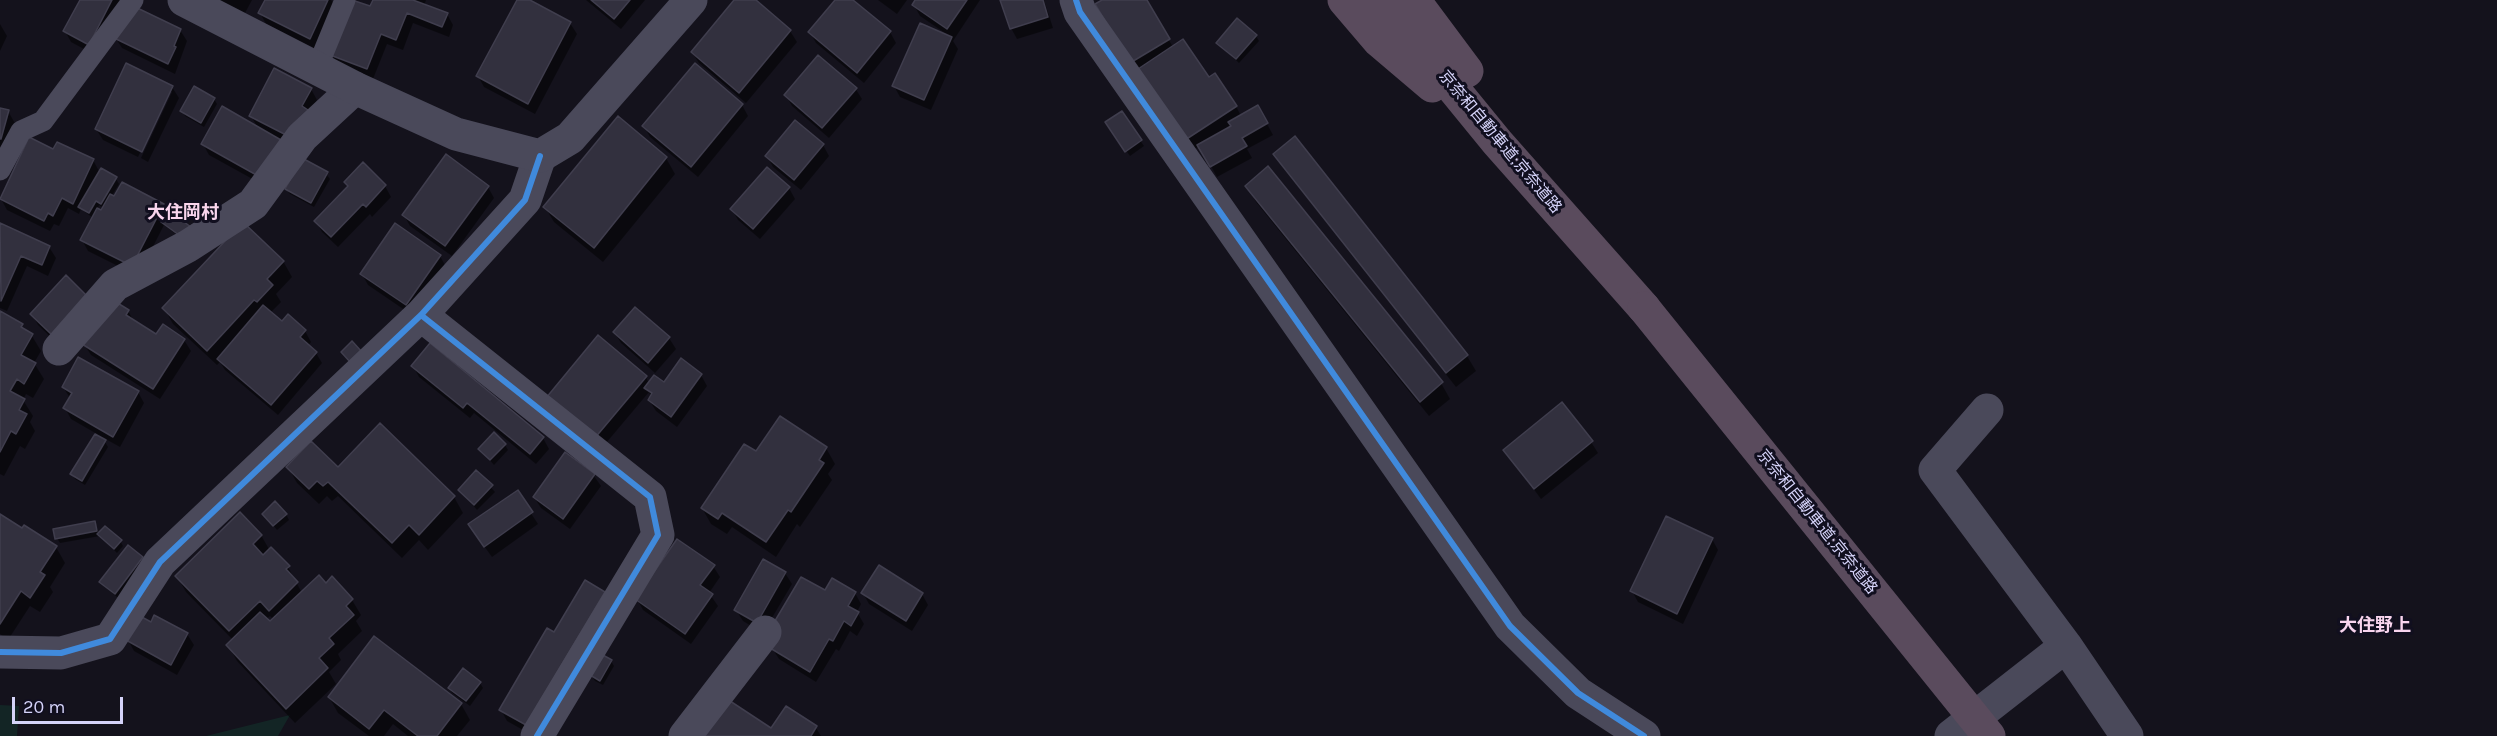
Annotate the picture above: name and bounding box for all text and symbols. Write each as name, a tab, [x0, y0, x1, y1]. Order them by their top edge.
street label: 京奈和自動車道;京奈道路	[1435, 67, 1565, 217]
district label: 大住岡村	[147, 202, 219, 224]
street label: 京奈和自動車道;京奈道路	[1753, 446, 1881, 598]
district label: 大住野上	[2339, 615, 2411, 637]
scale bar	[15, 685, 126, 723]
text: 20 m	[23, 696, 65, 718]

